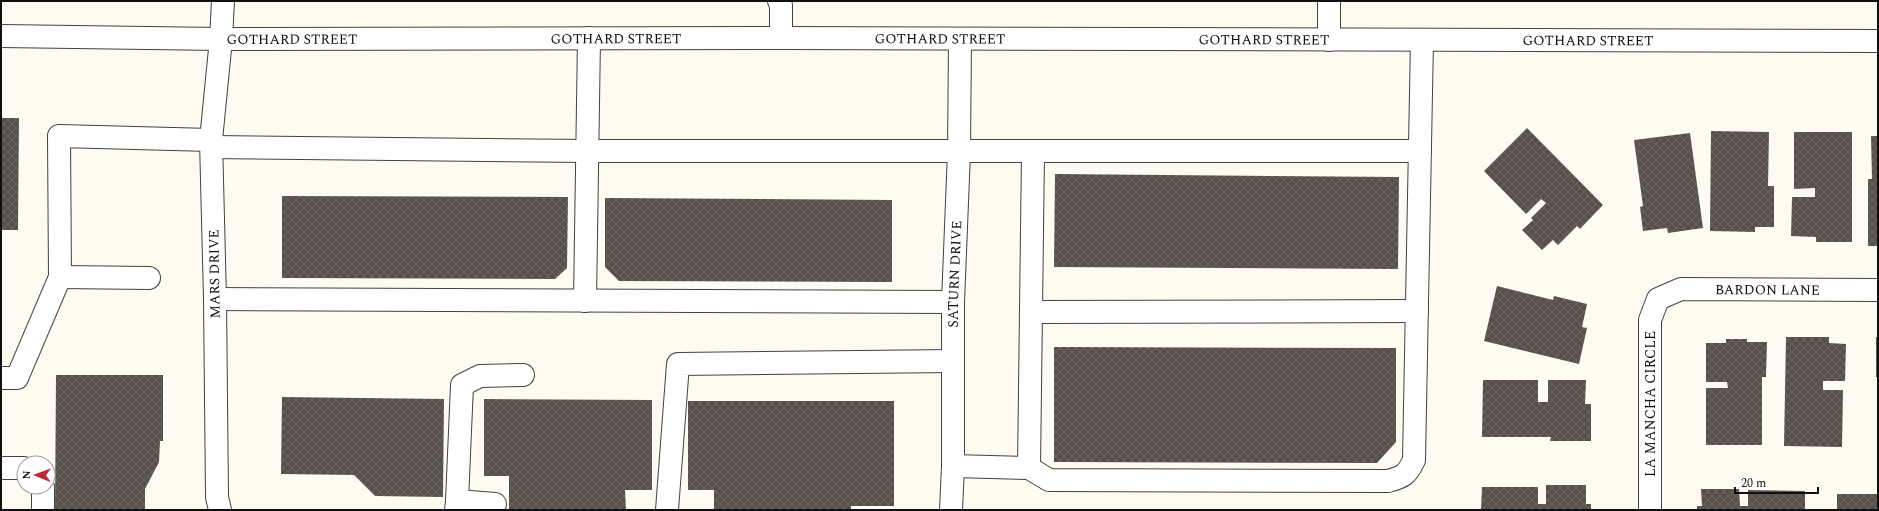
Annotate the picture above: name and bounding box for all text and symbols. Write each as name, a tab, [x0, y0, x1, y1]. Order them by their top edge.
street label: GOTHARD STREET	[551, 28, 681, 49]
street label: GOTHARD STREET	[875, 28, 1005, 50]
street label: GOTHARD STREET	[227, 29, 357, 50]
street label: GOTHARD STREET	[1199, 29, 1329, 50]
street label: GOTHARD STREET	[1523, 30, 1653, 51]
street label: SATURN DRIVE	[943, 220, 967, 328]
street label: MARS DRIVE	[203, 229, 226, 319]
street label: BARDON LANE	[1715, 279, 1820, 301]
street label: LA MANCHA CIRCLE	[1640, 331, 1661, 477]
north arrow	[16, 455, 56, 495]
scale bar	[1735, 469, 1818, 495]
text: N	[18, 470, 35, 479]
text: 20 m	[1741, 474, 1766, 493]

